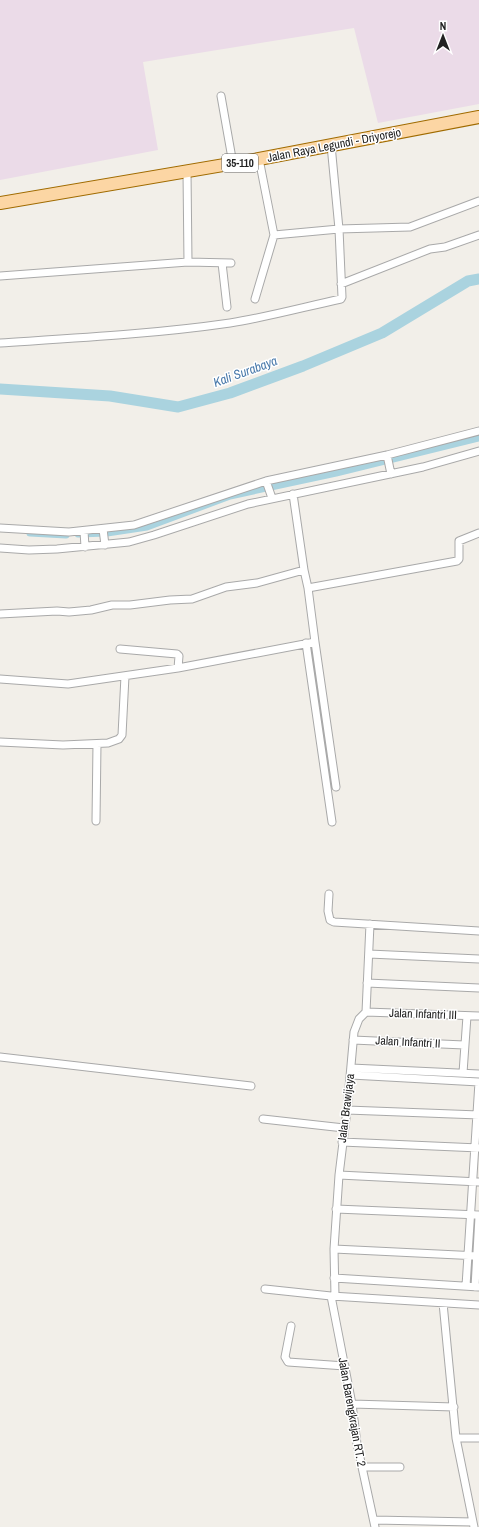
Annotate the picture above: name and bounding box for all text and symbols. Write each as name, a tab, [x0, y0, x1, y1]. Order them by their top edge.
north arrow	[423, 16, 463, 56]
text: N	[440, 19, 446, 33]
street label: Jalan Raya Legundi - Driyorejo	[266, 124, 402, 166]
road number: 35-110	[222, 154, 258, 172]
water label: Kali Surabaya	[211, 352, 280, 391]
street label: Jalan Infantri III	[389, 1005, 457, 1023]
street label: Jalan Infantri II	[375, 1032, 441, 1052]
street label: Jalan Brawijaya	[334, 1072, 358, 1143]
street label: Jalan Barengkrajan RT. 2	[335, 1356, 369, 1468]

